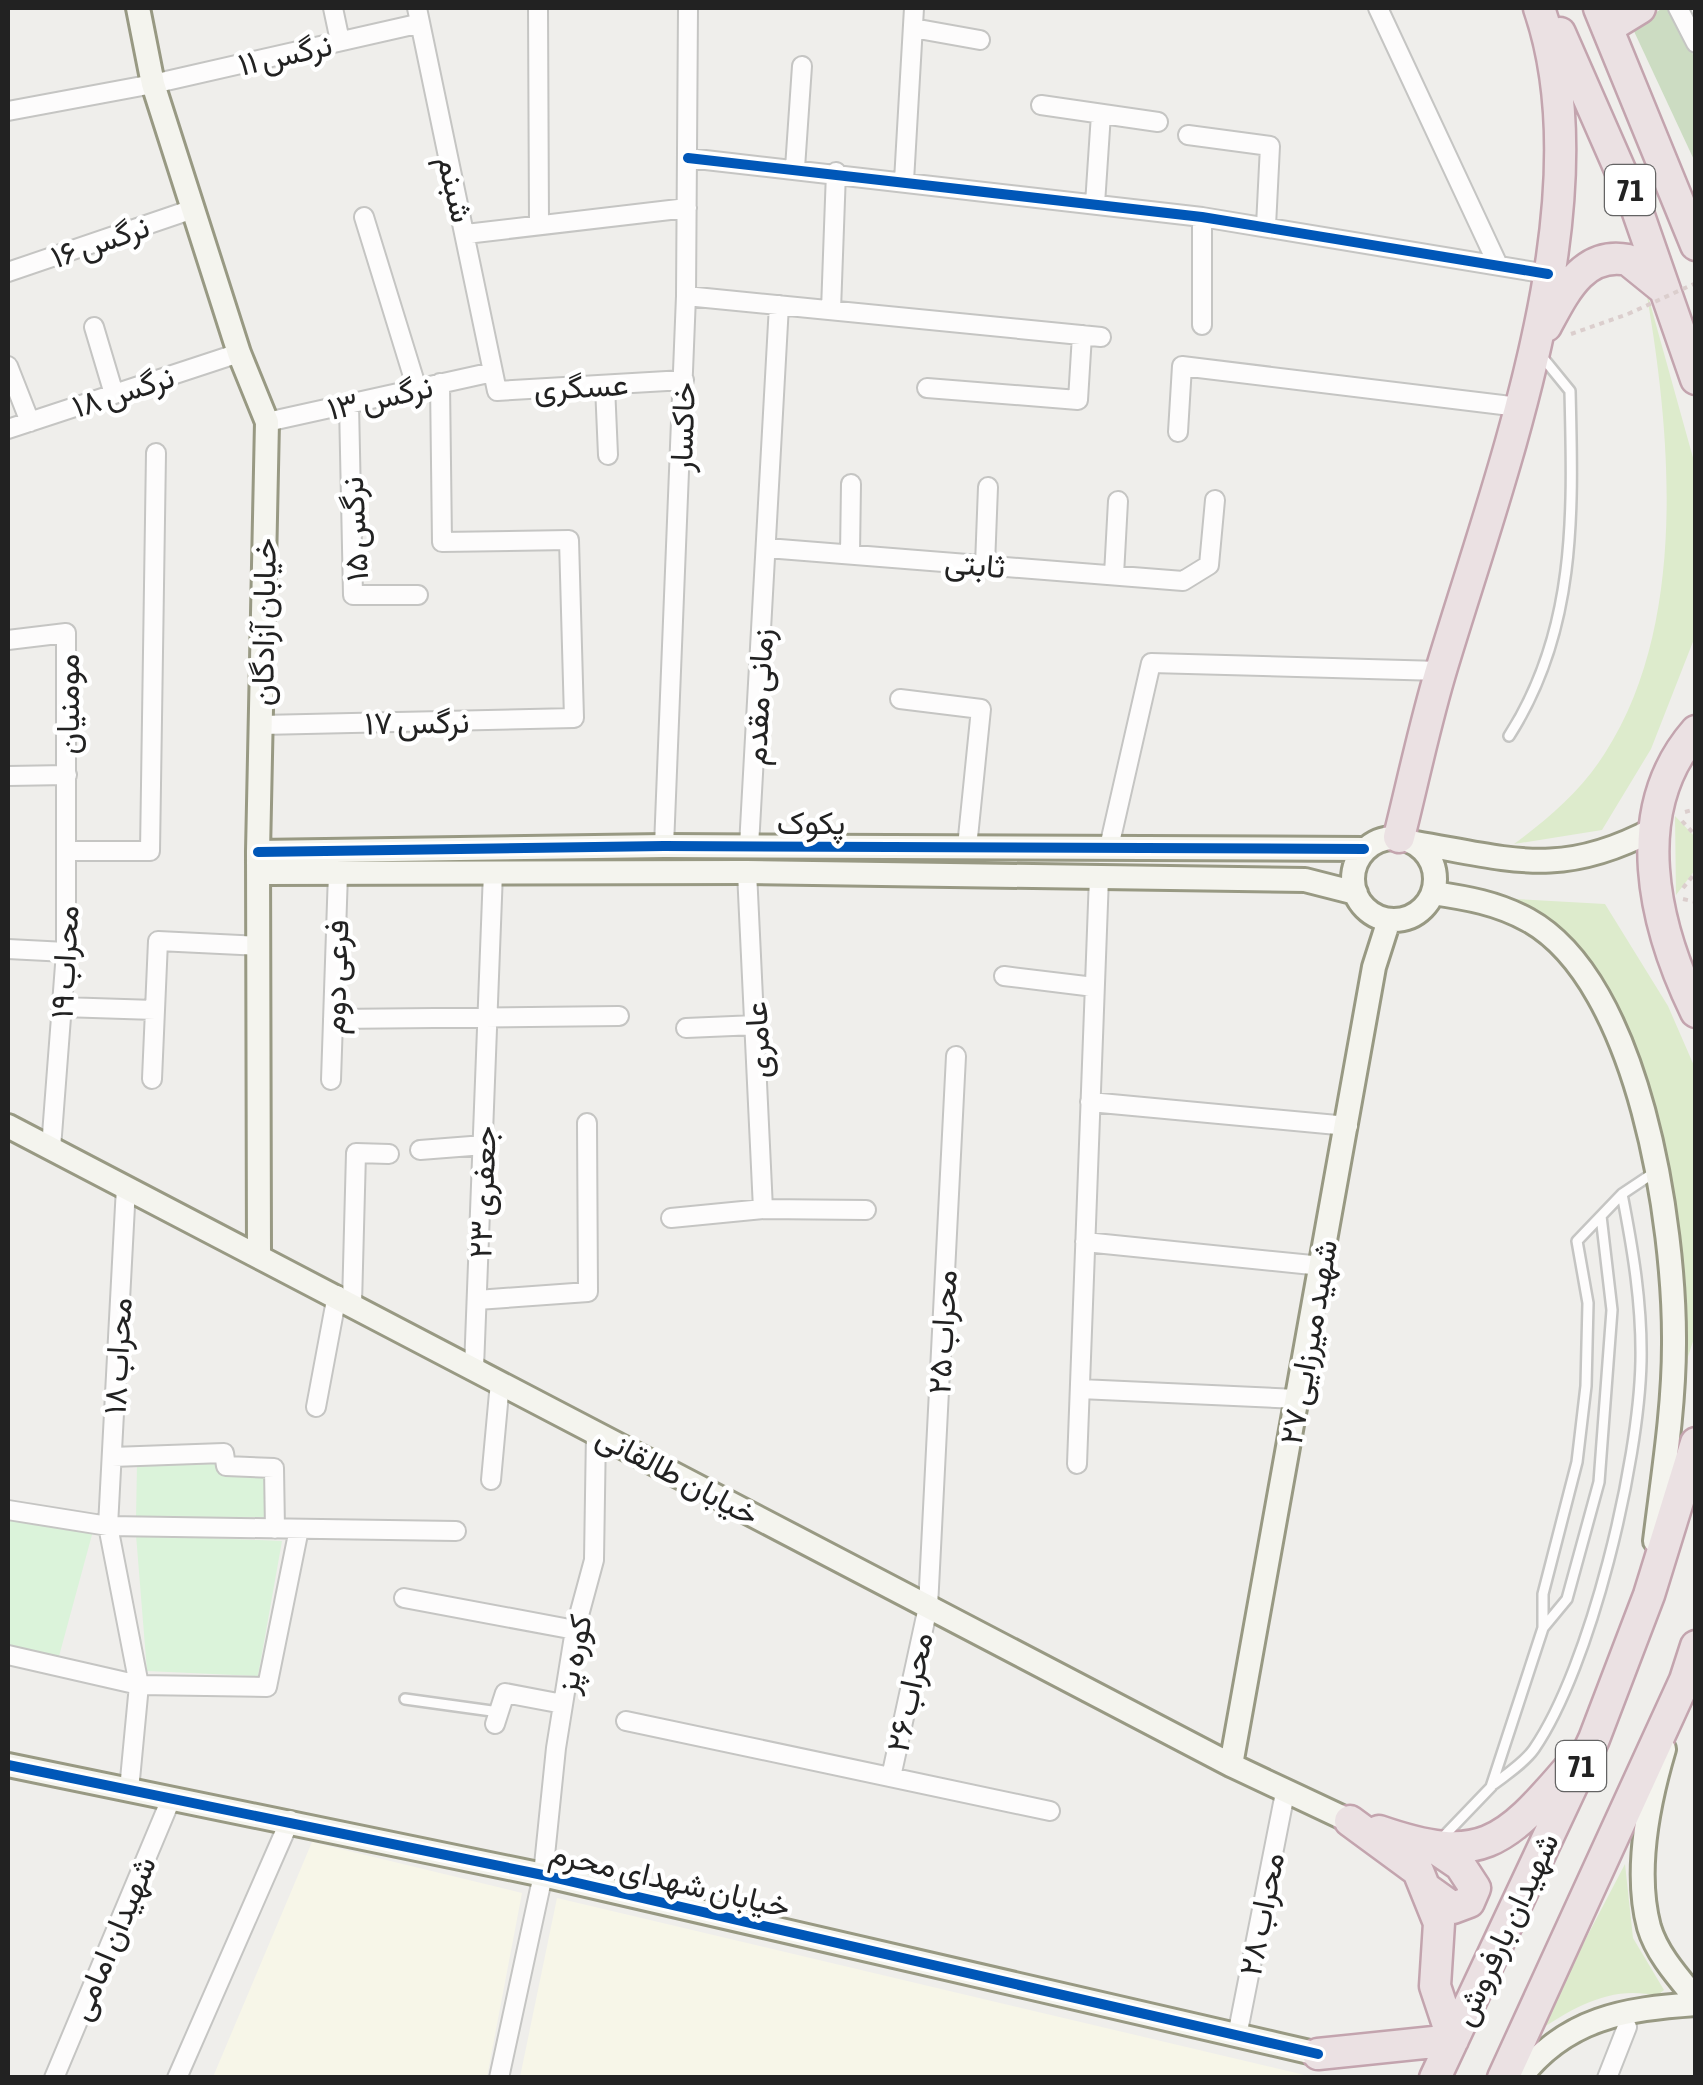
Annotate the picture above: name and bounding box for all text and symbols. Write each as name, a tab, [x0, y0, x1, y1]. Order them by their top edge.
street label: نرگس ۱۱	[234, 25, 336, 85]
street label: شبنم	[427, 152, 482, 227]
road number: 71	[1605, 165, 1655, 215]
street label: نرگس ۱۶	[46, 207, 155, 277]
street label: نرگس ۱۸	[67, 357, 179, 427]
street label: عسگری	[533, 365, 629, 409]
street label: نرگس ۱۳	[324, 367, 437, 429]
street label: خاکسار	[662, 381, 704, 474]
street label: نرگس ۱۵	[333, 476, 377, 582]
street label: خیابان آزادگان	[243, 538, 285, 706]
street label: ثابتی	[943, 543, 1007, 586]
street label: زمانی مقدم	[736, 628, 783, 767]
street label: مومنیان	[49, 654, 88, 754]
street label: نرگس ۱۷	[364, 703, 470, 743]
street label: پکوک	[777, 804, 845, 845]
street label: محراب ۱۹	[43, 904, 87, 1020]
street label: فرعی دوم	[315, 919, 358, 1035]
street label: عامری	[737, 1000, 779, 1079]
street label: جعفری ۲۳	[461, 1125, 505, 1259]
street label: شهید میرزایی ۲۷	[1272, 1237, 1346, 1448]
street label: محراب ۲۵	[920, 1269, 966, 1395]
street label: محراب ۱۸	[95, 1297, 141, 1415]
street label: خیابان طالقانی	[590, 1417, 765, 1534]
street label: کوره پز	[547, 1611, 603, 1698]
street label: محراب ۲۶	[878, 1629, 942, 1756]
road number: 71	[1556, 1741, 1606, 1791]
street label: شهیدان بارفروش	[1444, 1827, 1568, 2032]
street label: خیابان شهدای محرم	[545, 1833, 794, 1928]
street label: محراب ۲۸	[1231, 1849, 1293, 1979]
street label: شهیدان امامی	[61, 1850, 165, 2026]

